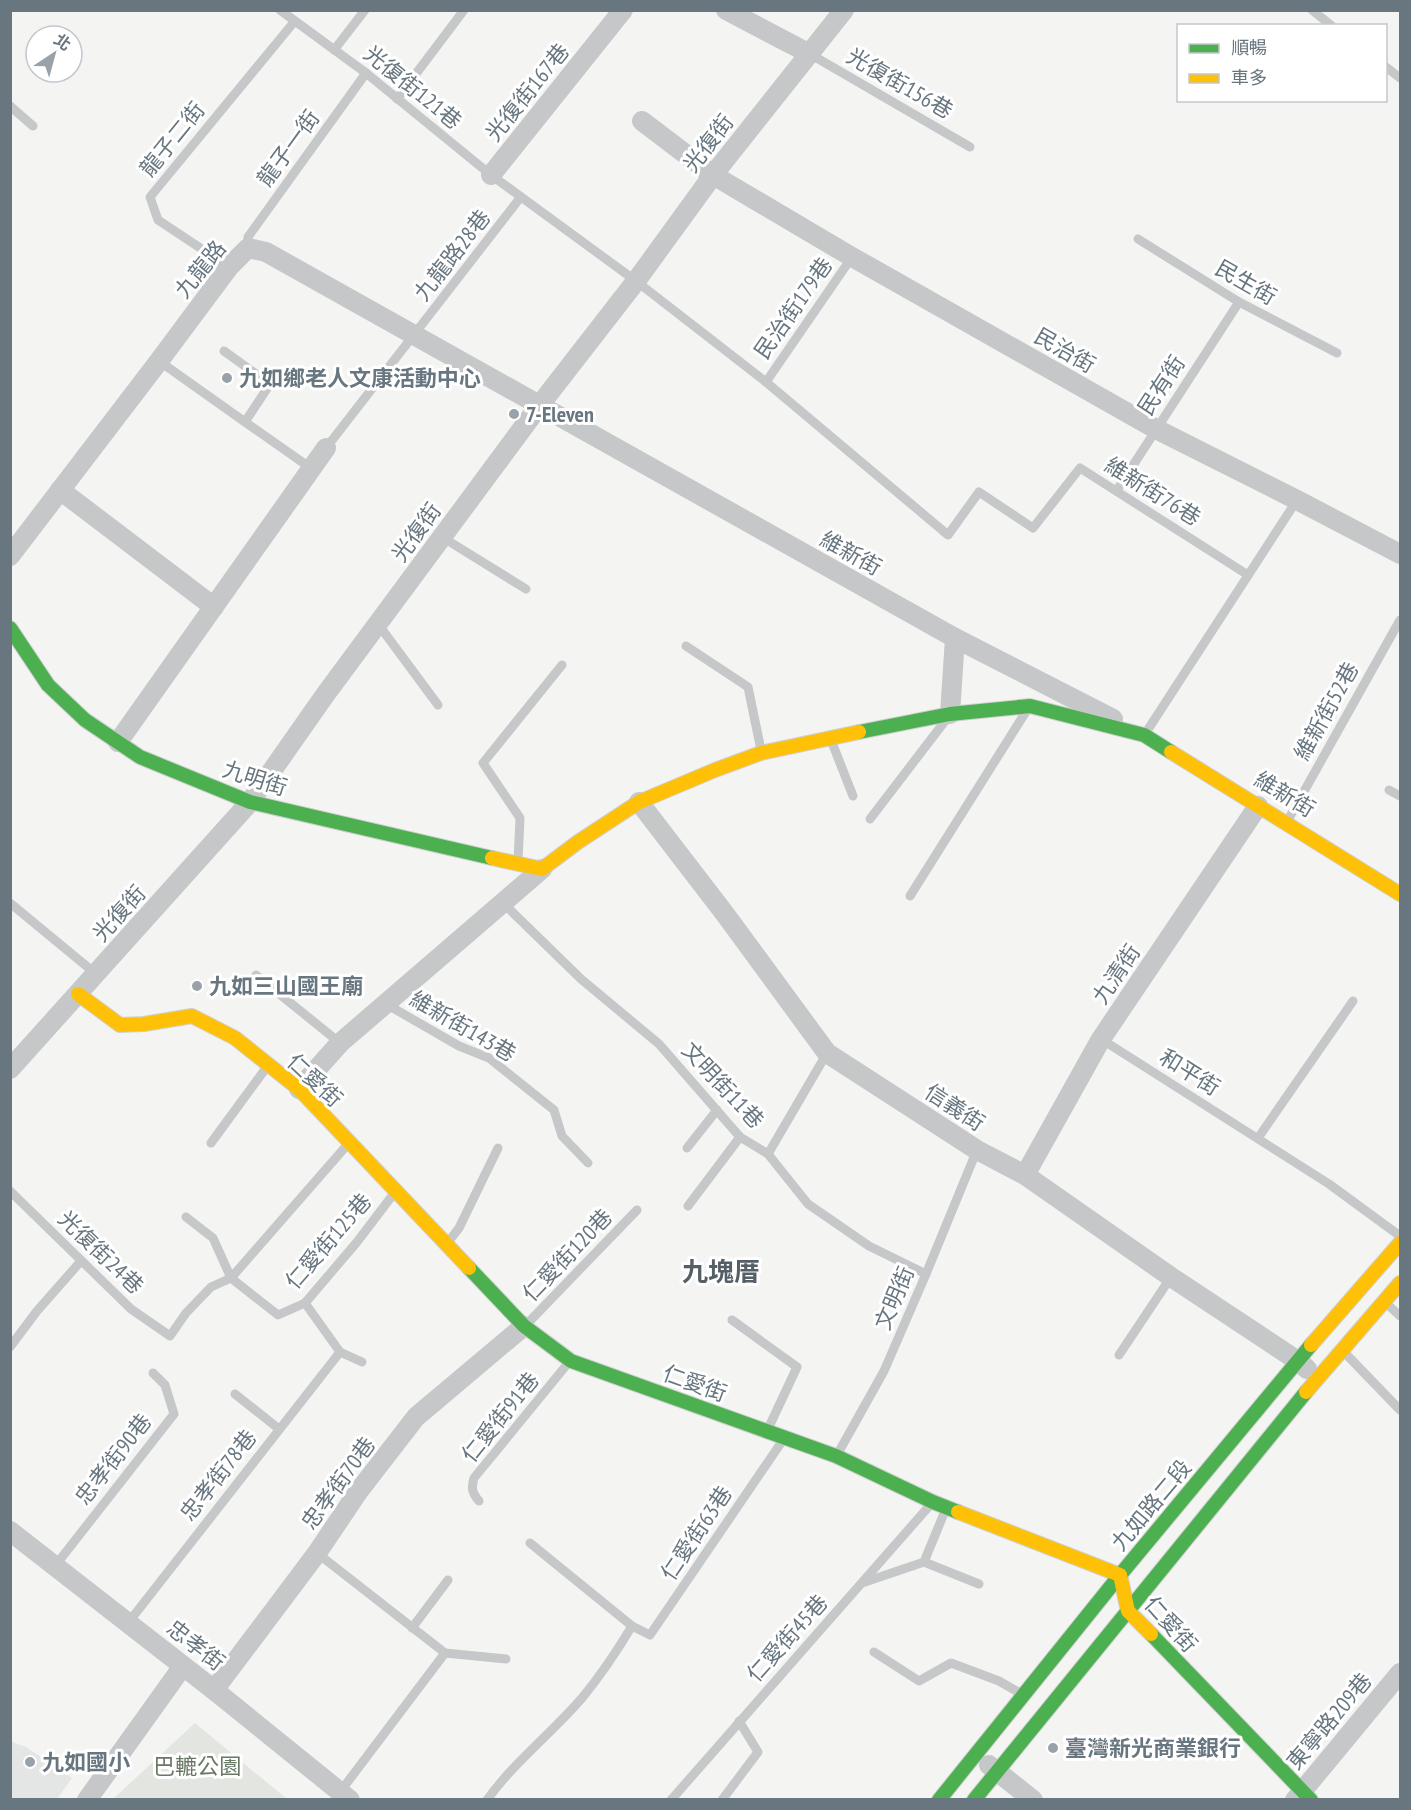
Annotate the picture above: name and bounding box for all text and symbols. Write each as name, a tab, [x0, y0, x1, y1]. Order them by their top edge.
north arrow	[24, 24, 84, 84]
legend	[1177, 24, 1387, 102]
text: 北	[50, 29, 75, 55]
text: 順暢	[1231, 36, 1267, 59]
street label: 光復街167巷	[479, 37, 575, 147]
street label: 光復街121巷	[358, 39, 468, 135]
street label: 光復街156巷	[842, 41, 958, 125]
text: 車多	[1231, 66, 1267, 89]
street label: 龍子二街	[133, 96, 211, 182]
street label: 龍子一街	[251, 104, 325, 192]
street label: 光復街	[677, 108, 739, 178]
street label: 九龍路28巷	[408, 204, 496, 306]
street label: 九龍路	[168, 235, 232, 303]
street label: 民治街179巷	[748, 252, 838, 364]
street label: 民生街	[1210, 253, 1282, 311]
street label: 民治街	[1029, 321, 1101, 379]
street label: 民有街	[1131, 350, 1191, 420]
place label: 九如鄉老人文康活動中心	[239, 364, 481, 392]
marker: 九如鄉老人文康活動中心	[220, 371, 234, 385]
place label: 7-Eleven	[526, 400, 594, 428]
marker: 7-Eleven	[507, 407, 521, 421]
street label: 維新街76巷	[1100, 451, 1206, 531]
street label: 光復街	[385, 497, 447, 567]
street label: 維新街	[815, 525, 887, 581]
street label: 維新街52巷	[1288, 657, 1364, 765]
street label: 九明街	[219, 754, 291, 802]
street label: 維新街	[1249, 765, 1321, 823]
street label: 光復街	[87, 879, 151, 947]
street label: 九清街	[1086, 939, 1146, 1009]
place label: 九如三山國王廟	[209, 972, 363, 1000]
marker: 九如三山國王廟	[190, 979, 204, 993]
street label: 維新街143巷	[405, 984, 521, 1068]
street label: 文明街11巷	[676, 1036, 770, 1134]
street label: 和平街	[1155, 1043, 1225, 1101]
street label: 仁愛街	[281, 1047, 349, 1113]
street label: 信義街	[920, 1077, 990, 1137]
street label: 仁愛街125巷	[279, 1187, 377, 1295]
street label: 仁愛街120巷	[516, 1203, 618, 1307]
street label: 光復街24巷	[52, 1204, 150, 1300]
district label: 九塊厝	[682, 1255, 760, 1288]
street label: 文明街	[868, 1262, 920, 1334]
street label: 仁愛街	[659, 1359, 731, 1407]
street label: 仁愛街91巷	[455, 1366, 545, 1468]
street label: 忠孝街90巷	[69, 1408, 157, 1510]
street label: 忠孝街78巷	[174, 1424, 262, 1526]
street label: 忠孝街70巷	[295, 1431, 381, 1535]
street label: 九如路二段	[1105, 1454, 1197, 1556]
street label: 仁愛街63巷	[654, 1480, 738, 1586]
street label: 仁愛街45巷	[741, 1589, 833, 1687]
street label: 仁愛街	[1139, 1590, 1203, 1658]
street label: 忠孝街	[161, 1614, 231, 1676]
street label: 東寧路209巷	[1280, 1667, 1378, 1775]
place label: 臺灣新光商業銀行	[1065, 1734, 1241, 1762]
marker: 臺灣新光商業銀行	[1046, 1741, 1060, 1755]
place label: 九如國小	[42, 1748, 130, 1776]
park label: 巴轆公園	[153, 1752, 241, 1780]
marker: 九如國小	[23, 1755, 37, 1769]

